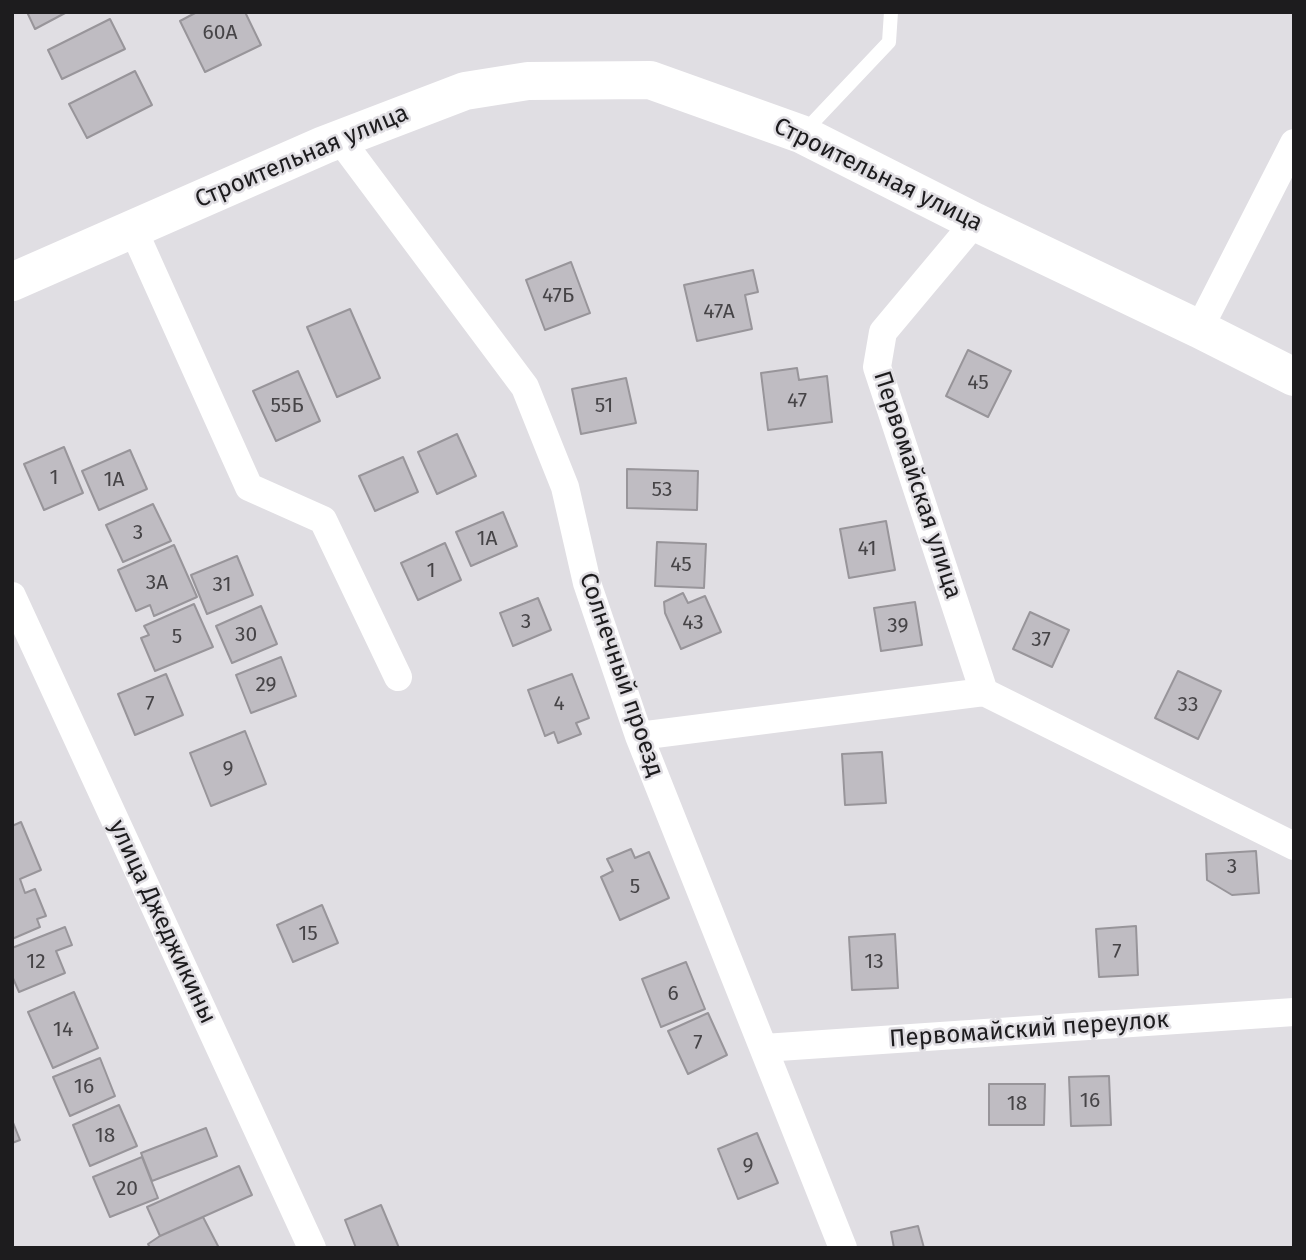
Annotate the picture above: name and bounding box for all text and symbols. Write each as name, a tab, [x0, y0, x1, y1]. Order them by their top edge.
house number: 60А	[203, 20, 237, 46]
street label: Строительная улица	[191, 99, 413, 215]
street label: Строительная улица	[769, 112, 987, 238]
house number: 47Б	[542, 283, 574, 309]
house number: 47А	[703, 299, 735, 325]
street label: Первомайская улица	[867, 368, 967, 602]
house number: 45	[967, 370, 989, 396]
house number: 47	[787, 388, 807, 414]
house number: 55Б	[270, 393, 304, 419]
house number: 51	[595, 393, 613, 419]
house number: 1	[49, 465, 59, 491]
house number: 1А	[103, 467, 125, 493]
house number: 53	[652, 477, 672, 503]
house number: 3	[133, 520, 143, 546]
house number: 1А	[476, 526, 498, 552]
house number: 41	[857, 536, 877, 562]
house number: 45	[670, 552, 692, 578]
house number: 1	[426, 558, 436, 584]
street label: Солнечный проезд	[573, 569, 669, 781]
house number: 3А	[146, 570, 168, 596]
house number: 31	[212, 572, 232, 598]
house number: 3	[521, 609, 531, 635]
house number: 43	[682, 610, 704, 636]
house number: 39	[887, 613, 909, 639]
house number: 30	[235, 622, 257, 648]
house number: 5	[172, 624, 182, 650]
house number: 37	[1031, 627, 1051, 653]
house number: 29	[255, 672, 277, 698]
house number: 7	[145, 691, 155, 717]
house number: 4	[553, 691, 565, 717]
house number: 33	[1178, 692, 1198, 718]
house number: 9	[222, 756, 234, 782]
street label: улица Джеджикины	[102, 816, 222, 1028]
house number: 3	[1227, 854, 1237, 880]
house number: 5	[630, 874, 640, 900]
house number: 15	[298, 921, 318, 947]
house number: 7	[1112, 939, 1122, 965]
house number: 12	[26, 949, 46, 975]
house number: 13	[864, 949, 884, 975]
house number: 6	[667, 981, 679, 1007]
street label: Первомайский переулок	[888, 1006, 1170, 1054]
house number: 14	[53, 1017, 73, 1043]
house number: 7	[693, 1030, 703, 1056]
house number: 16	[74, 1074, 94, 1100]
house number: 16	[1080, 1088, 1100, 1114]
house number: 18	[1007, 1091, 1027, 1117]
house number: 18	[95, 1123, 115, 1149]
house number: 9	[742, 1153, 754, 1179]
house number: 20	[116, 1176, 138, 1202]

